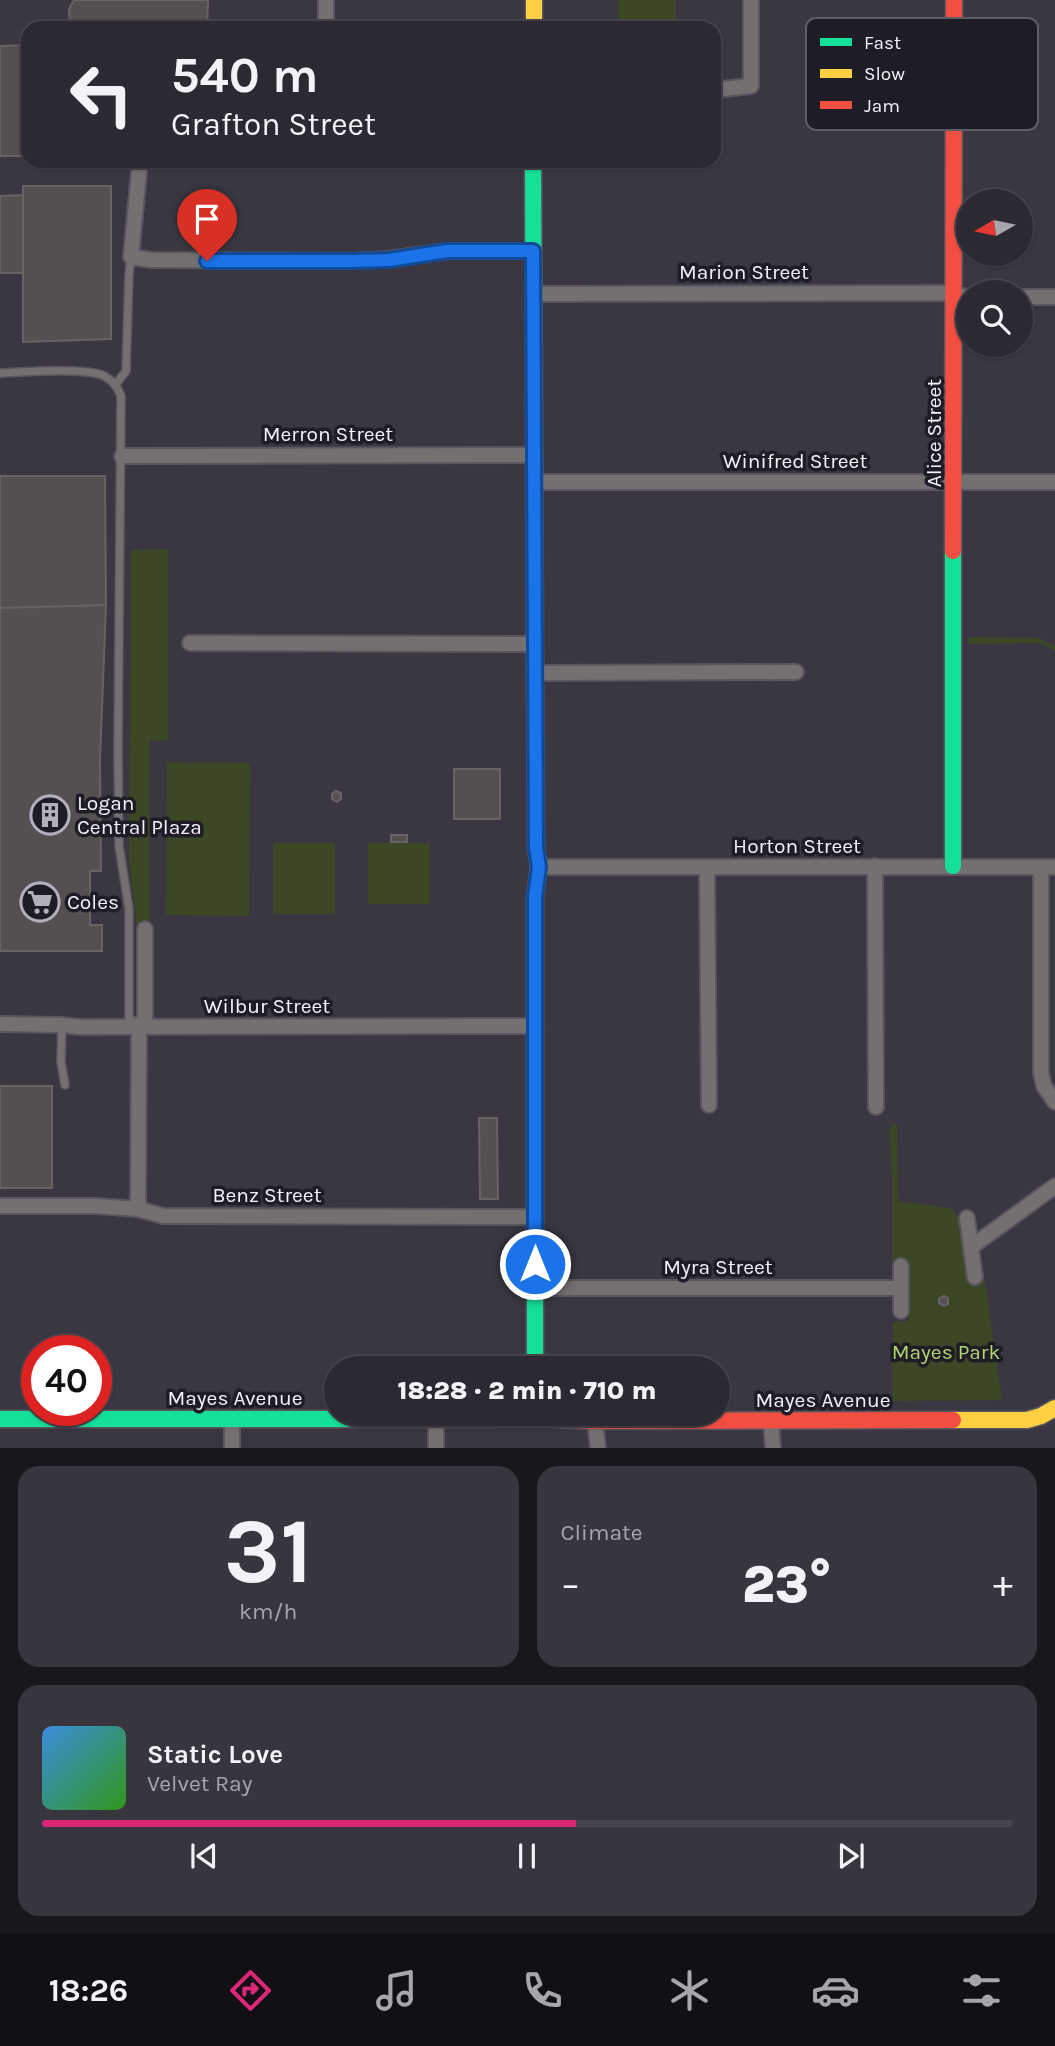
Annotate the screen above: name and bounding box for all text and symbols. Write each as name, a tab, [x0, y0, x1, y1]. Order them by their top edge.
legend	[806, 18, 1038, 130]
text: Fast	[864, 32, 901, 54]
text: 540 m	[171, 47, 319, 104]
icon: left	[56, 49, 147, 140]
text: Slow	[864, 63, 905, 85]
text: Jam	[864, 95, 900, 117]
text: Grafton Street	[171, 106, 376, 143]
pin	[177, 189, 237, 261]
north arrow	[956, 189, 1032, 266]
map controls	[956, 189, 1033, 357]
icon: arrive	[188, 200, 226, 238]
street label: Marion Street	[679, 260, 809, 284]
button: search	[956, 280, 1033, 357]
street label: Alice Street	[922, 379, 946, 487]
street label: Merron Street	[263, 422, 393, 446]
street label: Winifred Street	[723, 449, 867, 473]
place label: Logan Central Plaza	[77, 791, 202, 839]
building icon: Logan Central Plaza	[29, 794, 71, 836]
street label: Horton Street	[733, 834, 861, 858]
supermarket icon: Coles	[19, 881, 61, 923]
place label: Coles	[67, 890, 119, 914]
street label: Wilbur Street	[204, 994, 330, 1018]
street label: Benz Street	[212, 1183, 322, 1207]
position arrow	[498, 1227, 572, 1301]
street label: Myra Street	[663, 1255, 773, 1279]
speed limit sign: 40	[21, 1335, 112, 1426]
park label: Mayes Park	[892, 1340, 1000, 1364]
text: 18:28 · 2 min · 710 m	[398, 1375, 656, 1406]
street label: Mayes Avenue	[167, 1386, 303, 1410]
street label: Mayes Avenue	[755, 1388, 891, 1412]
text: 31	[224, 1499, 313, 1605]
text: Climate	[561, 1519, 643, 1546]
text: 23°	[742, 1554, 832, 1615]
text: −	[561, 1562, 580, 1607]
text: +	[993, 1562, 1013, 1607]
text: km/h	[239, 1598, 297, 1625]
text: Static Love	[147, 1739, 283, 1770]
text: Velvet Ray	[147, 1770, 252, 1797]
icon: previous	[185, 1837, 223, 1875]
icon: pause	[508, 1837, 546, 1875]
icon: next	[832, 1837, 870, 1875]
icon: directions	[226, 1966, 275, 2015]
icon: music	[372, 1966, 421, 2015]
icon: phone	[518, 1966, 567, 2015]
icon: climate	[665, 1966, 714, 2015]
icon: car	[811, 1966, 860, 2015]
icon: filters	[957, 1966, 1006, 2015]
text: 18:26	[49, 1972, 128, 2009]

